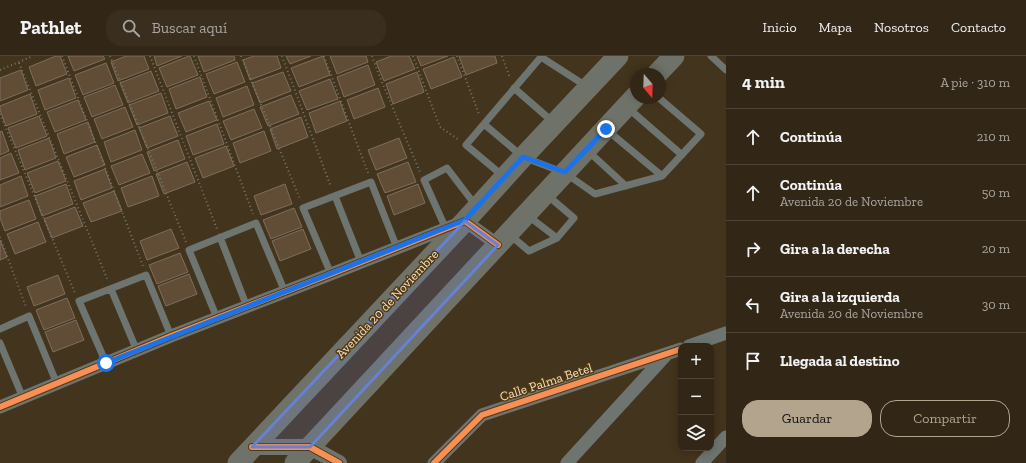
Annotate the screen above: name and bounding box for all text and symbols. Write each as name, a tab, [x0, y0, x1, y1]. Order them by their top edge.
search box	[106, 10, 386, 46]
text: Pathlet	[20, 16, 82, 39]
icon: search	[120, 17, 142, 39]
text: Buscar aquí	[152, 19, 227, 37]
text: Inicio	[763, 19, 797, 36]
text: Mapa	[819, 19, 852, 36]
text: Nosotros	[874, 19, 929, 36]
text: Contacto	[951, 19, 1006, 36]
north arrow	[630, 68, 666, 104]
text: 4 min	[742, 72, 785, 92]
text: A pie · 310 m	[940, 75, 1010, 90]
route end	[597, 120, 615, 138]
icon: ahead	[742, 126, 764, 148]
text: Continúa	[780, 128, 842, 146]
text: 210 m	[977, 129, 1010, 144]
text: Continúa	[780, 176, 842, 194]
icon: ahead	[742, 182, 764, 204]
text: 50 m	[982, 185, 1010, 200]
text: Avenida 20 de Noviembre	[780, 194, 923, 209]
icon: right	[742, 238, 764, 260]
text: Gira a la derecha	[780, 240, 890, 258]
text: 20 m	[982, 241, 1010, 256]
street label: Avenida 20 de Noviembre	[333, 247, 441, 361]
text: Gira a la izquierda	[780, 288, 900, 306]
icon: left	[742, 294, 764, 316]
text: 30 m	[982, 297, 1010, 312]
text: Avenida 20 de Noviembre	[780, 306, 923, 321]
map controls	[678, 343, 714, 451]
button: +	[678, 343, 714, 379]
icon: arrive	[742, 350, 764, 372]
text: Llegada al destino	[780, 352, 900, 370]
route start	[97, 354, 115, 372]
street label: Calle Palma Betel	[498, 360, 595, 404]
button: −	[678, 379, 714, 415]
button: Guardar	[742, 400, 872, 437]
button: Compartir	[880, 400, 1010, 437]
button: layers	[678, 415, 714, 451]

